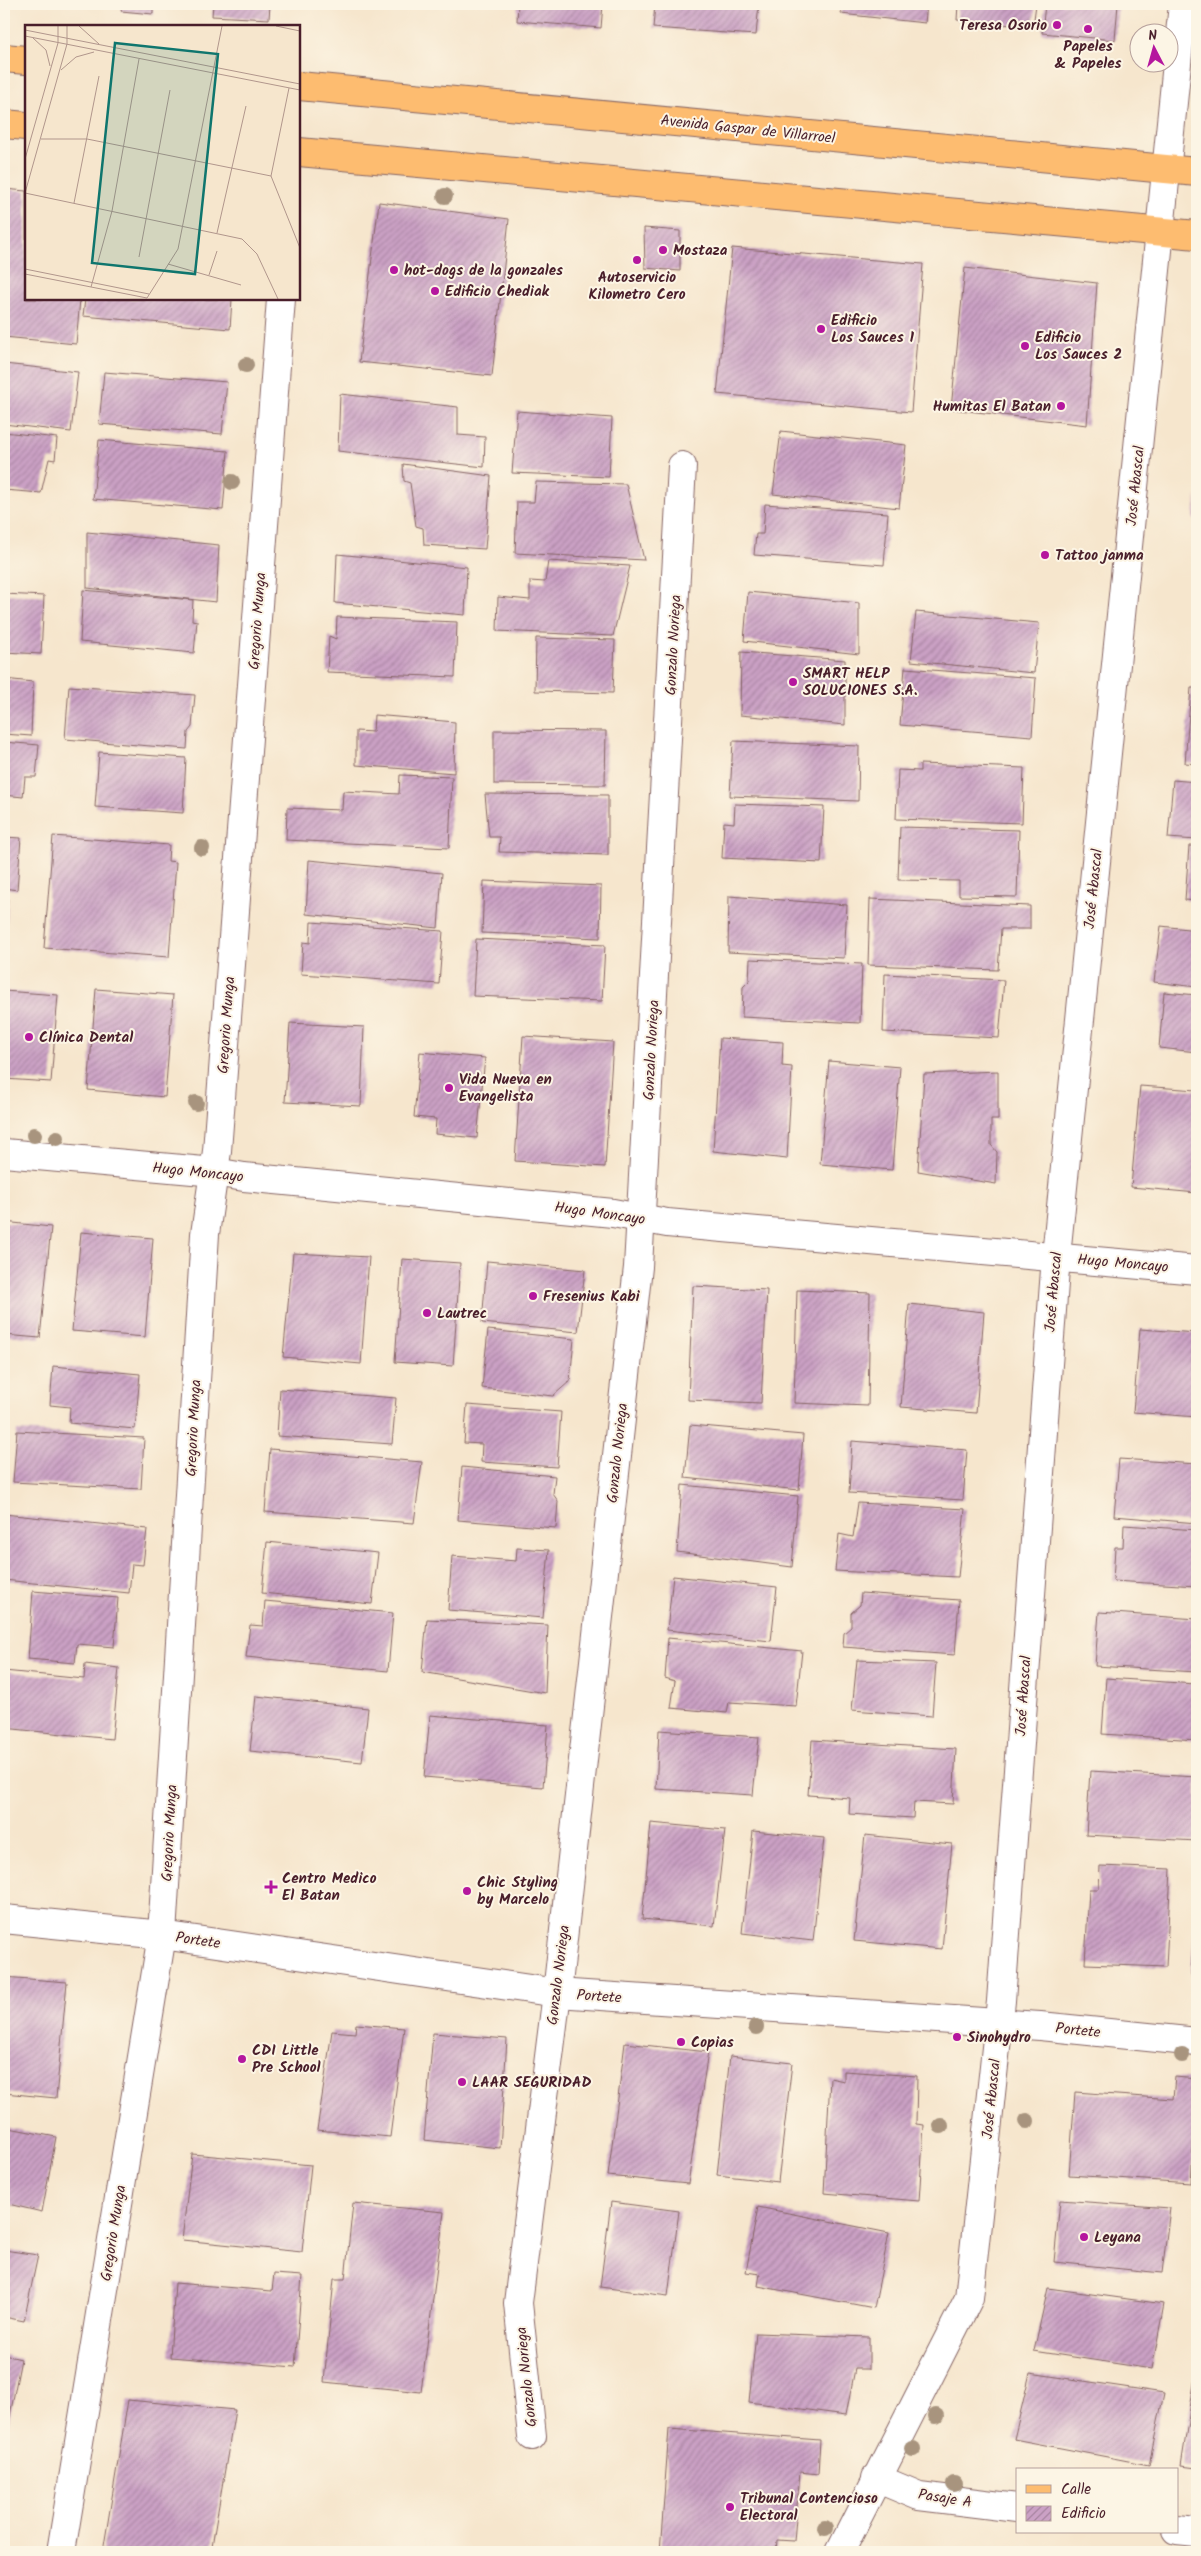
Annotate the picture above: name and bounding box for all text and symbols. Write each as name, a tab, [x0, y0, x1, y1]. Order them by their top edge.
place label: Teresa Osorio	[959, 14, 1047, 38]
marker: Teresa Osorio	[1051, 19, 1063, 31]
north arrow	[1128, 22, 1178, 72]
marker: Papeles & Papeles	[1082, 23, 1094, 35]
inset map	[25, 25, 300, 300]
text: N	[1147, 25, 1158, 47]
place label: Papeles & Papeles	[1054, 35, 1122, 76]
street label: Avenida Gaspar de Villarroel	[659, 109, 837, 151]
place label: Mostaza	[673, 239, 728, 263]
marker: Mostaza	[657, 244, 669, 256]
marker: Autoservicio Kilometro Cero	[631, 254, 643, 266]
place label: hot-dogs de la gonzales	[404, 259, 563, 283]
marker: hot-dogs de la gonzales	[388, 264, 400, 276]
place label: Autoservicio Kilometro Cero	[588, 266, 686, 307]
place label: Edificio Chediak	[445, 280, 550, 304]
marker: Edificio Chediak	[429, 285, 441, 297]
place label: Edificio Los Sauces 1	[831, 309, 914, 350]
marker: Edificio Los Sauces 1	[815, 323, 827, 335]
place label: Edificio Los Sauces 2	[1035, 326, 1122, 367]
marker: Edificio Los Sauces 2	[1019, 340, 1031, 352]
place label: Humitas El Batan	[933, 395, 1051, 419]
marker: Humitas El Batan	[1055, 400, 1067, 412]
street label: José Abascal	[1120, 444, 1152, 527]
place label: Tattoo janma	[1055, 544, 1144, 568]
marker: Tattoo janma	[1039, 549, 1051, 561]
street label: Gregorio Munga	[243, 572, 273, 670]
street label: Gonzalo Noriega	[659, 594, 689, 696]
place label: SMART HELP SOLUCIONES S.A.	[803, 662, 917, 703]
marker: SMART HELP SOLUCIONES S.A.	[787, 676, 799, 688]
street label: José Abascal	[1078, 847, 1110, 930]
street label: Gregorio Munga	[212, 976, 242, 1074]
street label: Gonzalo Noriega	[637, 999, 667, 1101]
place label: Clínica Dental	[39, 1026, 133, 1050]
marker: Clínica Dental	[23, 1031, 35, 1043]
place label: Vida Nueva en Evangelista	[459, 1068, 552, 1109]
marker: Vida Nueva en Evangelista	[443, 1082, 455, 1094]
street label: Hugo Moncayo	[151, 1156, 245, 1190]
street label: Hugo Moncayo	[553, 1196, 647, 1232]
street label: Hugo Moncayo	[1076, 1248, 1170, 1280]
street label: José Abascal	[1039, 1251, 1069, 1333]
place label: Fresenius Kabi	[543, 1285, 641, 1309]
marker: Fresenius Kabi	[527, 1290, 539, 1302]
place label: Lautrec	[437, 1302, 487, 1326]
marker: Lautrec	[421, 1307, 433, 1319]
street label: Gregorio Munga	[179, 1379, 209, 1477]
street label: Gonzalo Noriega	[601, 1402, 635, 1504]
street label: José Abascal	[1009, 1655, 1039, 1737]
street label: Gregorio Munga	[155, 1784, 185, 1882]
place label: Centro Medico El Batan	[282, 1867, 377, 1908]
place label: Chic Styling by Marcelo	[477, 1871, 558, 1912]
marker: Centro Medico El Batan	[264, 1880, 278, 1894]
marker: Chic Styling by Marcelo	[461, 1885, 473, 1897]
street label: Gonzalo Noriega	[541, 1924, 577, 2026]
street label: Portete	[174, 1926, 222, 1956]
street label: Portete	[576, 1983, 622, 2011]
street label: Portete	[1054, 2017, 1102, 2045]
place label: Sinohydro	[967, 2026, 1031, 2050]
place label: Copias	[691, 2031, 734, 2055]
marker: Sinohydro	[951, 2031, 963, 2043]
marker: Copias	[675, 2036, 687, 2048]
place label: CDI Little Pre School	[252, 2039, 321, 2080]
marker: CDI Little Pre School	[236, 2053, 248, 2065]
street label: José Abascal	[976, 2057, 1008, 2140]
place label: LAAR SEGURIDAD	[472, 2071, 591, 2095]
marker: LAAR SEGURIDAD	[456, 2076, 468, 2088]
street label: Gregorio Munga	[95, 2183, 133, 2283]
place label: Leyana	[1094, 2226, 1141, 2250]
marker: Leyana	[1078, 2231, 1090, 2243]
street label: Gonzalo Noriega	[510, 2326, 544, 2428]
legend	[1016, 2468, 1178, 2534]
text: Calle	[1061, 2478, 1091, 2502]
street label: Pasaje A	[916, 2483, 974, 2515]
place label: Tribunal Contencioso Electoral	[740, 2487, 878, 2528]
marker: Tribunal Contencioso Electoral	[724, 2501, 736, 2513]
text: Edificio	[1061, 2502, 1106, 2526]

